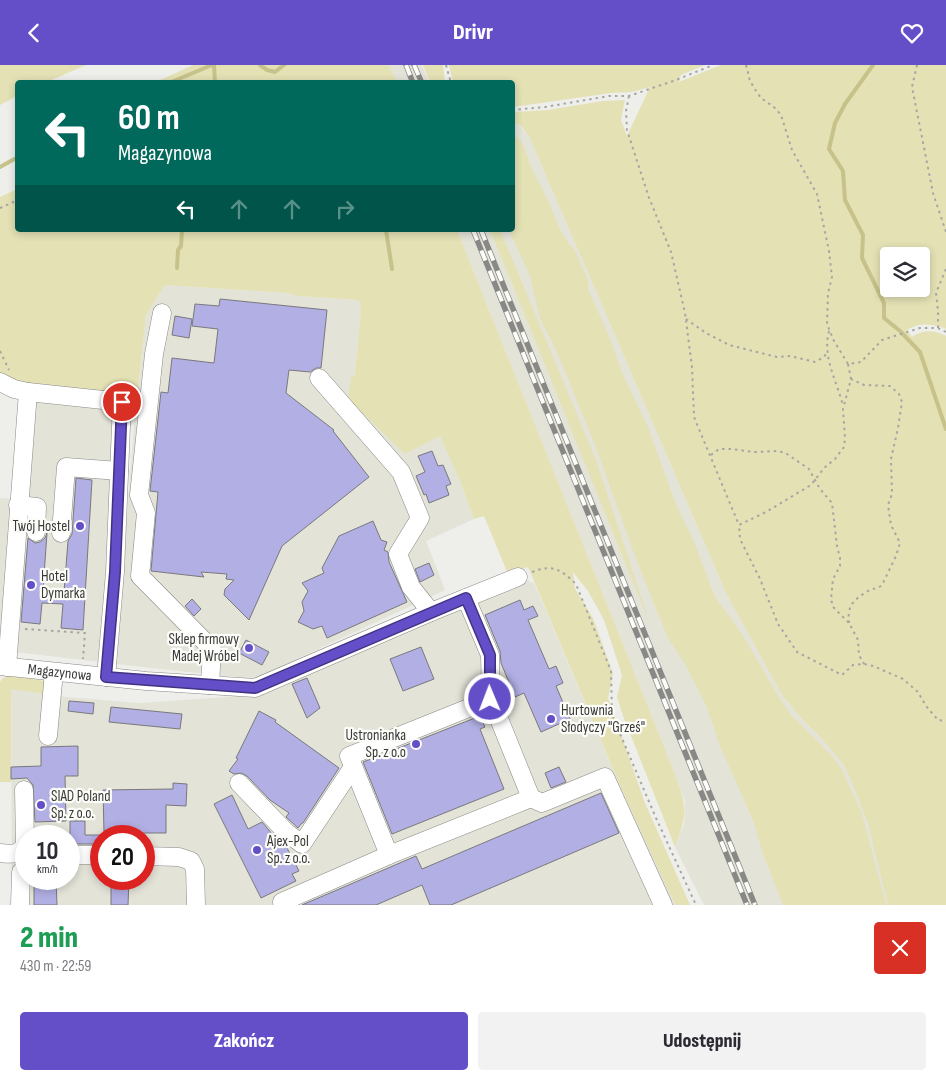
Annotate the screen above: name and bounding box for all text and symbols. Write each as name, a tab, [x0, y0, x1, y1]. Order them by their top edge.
icon: back	[20, 19, 48, 47]
text: Drivr	[453, 19, 493, 46]
icon: heart	[898, 19, 926, 47]
text: 60 m	[118, 97, 180, 140]
icon: left	[35, 100, 100, 165]
text: Magazynowa	[118, 140, 212, 167]
icon: left	[172, 195, 200, 223]
icon: ahead	[225, 195, 253, 223]
icon: ahead	[278, 195, 306, 223]
icon: right	[331, 195, 359, 223]
map controls	[880, 247, 930, 297]
button: layers	[880, 247, 930, 297]
pin	[101, 381, 143, 423]
icon: arrive	[108, 388, 136, 416]
place label: Twój Hostel	[12, 517, 70, 536]
marker: Twój Hostel	[74, 520, 86, 532]
place label: Hotel Dymarka	[41, 567, 86, 603]
marker: Hotel Dymarka	[25, 579, 37, 591]
place label: Sklep firmowy Madej Wróbel	[169, 630, 239, 666]
marker: Sklep firmowy Madej Wróbel	[243, 642, 255, 654]
street label: Magazynowa	[27, 660, 93, 685]
position arrow	[463, 672, 515, 724]
place label: Hurtownia Słodyczy "Grześ"	[561, 701, 645, 737]
marker: Hurtownia Słodyczy "Grześ"	[545, 713, 557, 725]
place label: Ustronianka Sp. z o.o	[345, 726, 406, 762]
marker: Ustronianka Sp. z o.o	[410, 738, 422, 750]
place label: SIAD Poland Sp. z o.o.	[51, 787, 110, 823]
marker: SIAD Poland Sp. z o.o.	[35, 799, 47, 811]
speed limit sign: 20	[90, 825, 155, 890]
place label: Ajex-Pol Sp. z o.o.	[266, 832, 310, 868]
text: 10	[37, 836, 58, 867]
marker: Ajex-Pol Sp. z o.o.	[251, 844, 263, 856]
text: km/h	[37, 862, 58, 877]
text: 2 min	[20, 920, 78, 956]
button: close	[874, 922, 926, 974]
text: 430 m · 22:59	[20, 957, 91, 976]
button: Zakończ	[20, 1012, 468, 1070]
button: Udostępnij	[478, 1012, 926, 1070]

